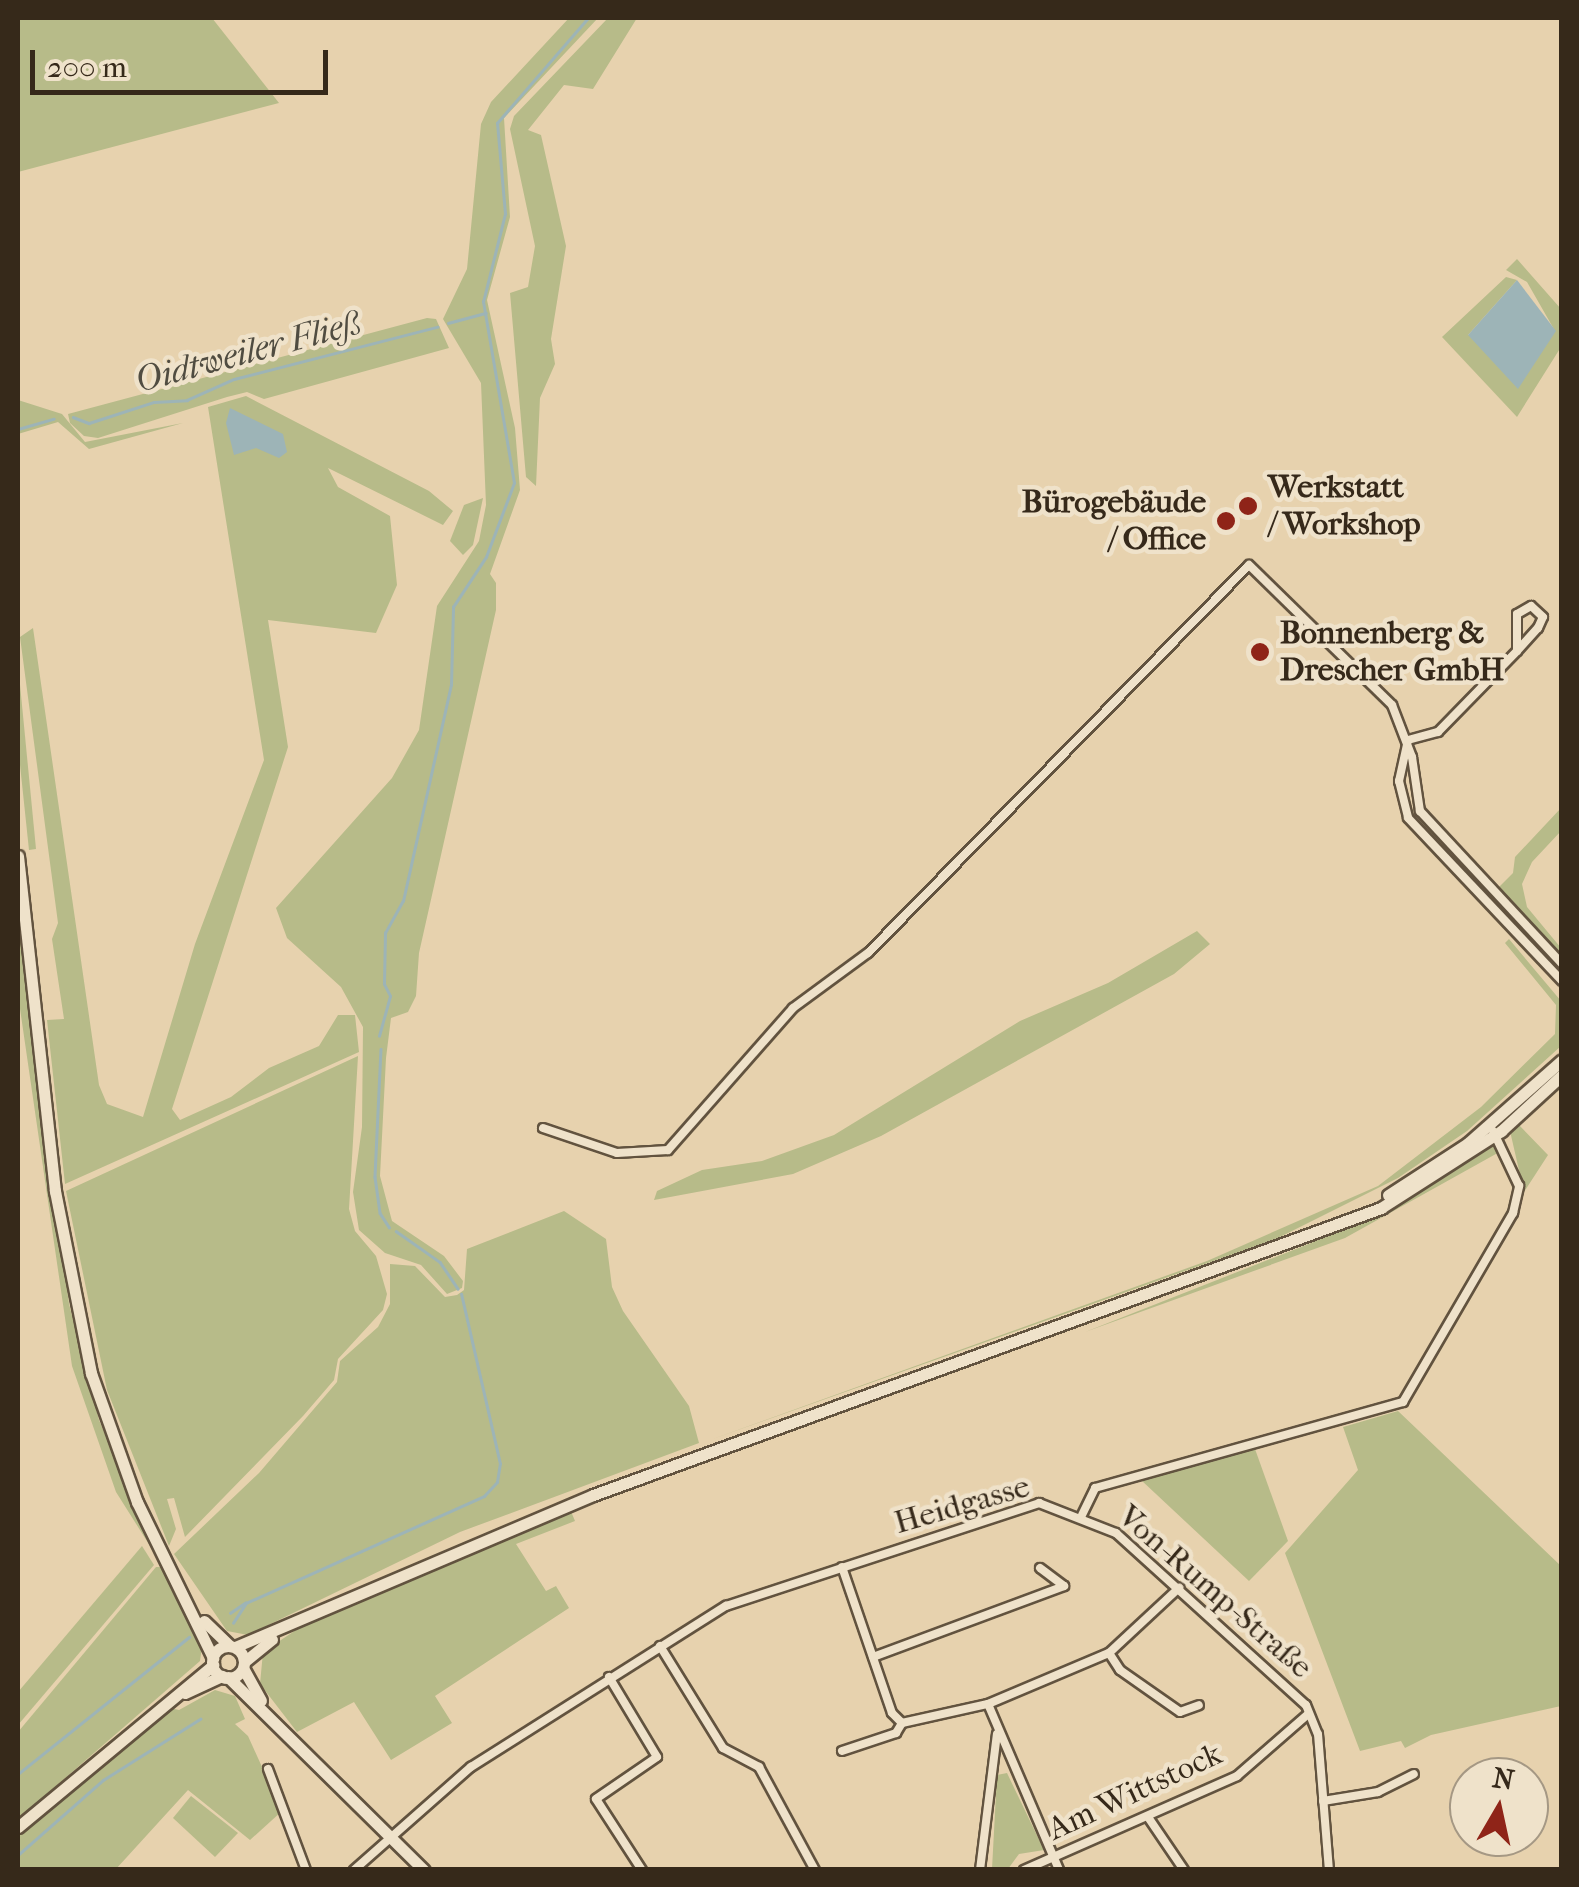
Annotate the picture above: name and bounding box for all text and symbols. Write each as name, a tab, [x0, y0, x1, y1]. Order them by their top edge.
scale bar	[35, 30, 332, 92]
text: 200 m	[47, 50, 127, 85]
water label: Oidtweiler Fließ	[131, 302, 365, 402]
place label: Werkstatt / Workshop	[1268, 469, 1421, 544]
place label: Bürogebäude / Office	[1022, 484, 1206, 559]
marker: Werkstatt / Workshop	[1237, 495, 1259, 517]
marker: Bürogebäude / Office	[1215, 510, 1237, 532]
place label: Bonnenberg & Drescher GmbH	[1280, 615, 1504, 690]
marker: Bonnenberg & Drescher GmbH	[1249, 641, 1271, 663]
street label: Heidgasse	[890, 1467, 1034, 1543]
street label: Von-Rump-Straße	[1110, 1497, 1320, 1687]
street label: Am Wittstock	[1042, 1735, 1228, 1849]
north arrow	[1449, 1757, 1549, 1857]
text: N	[1490, 1761, 1517, 1797]

